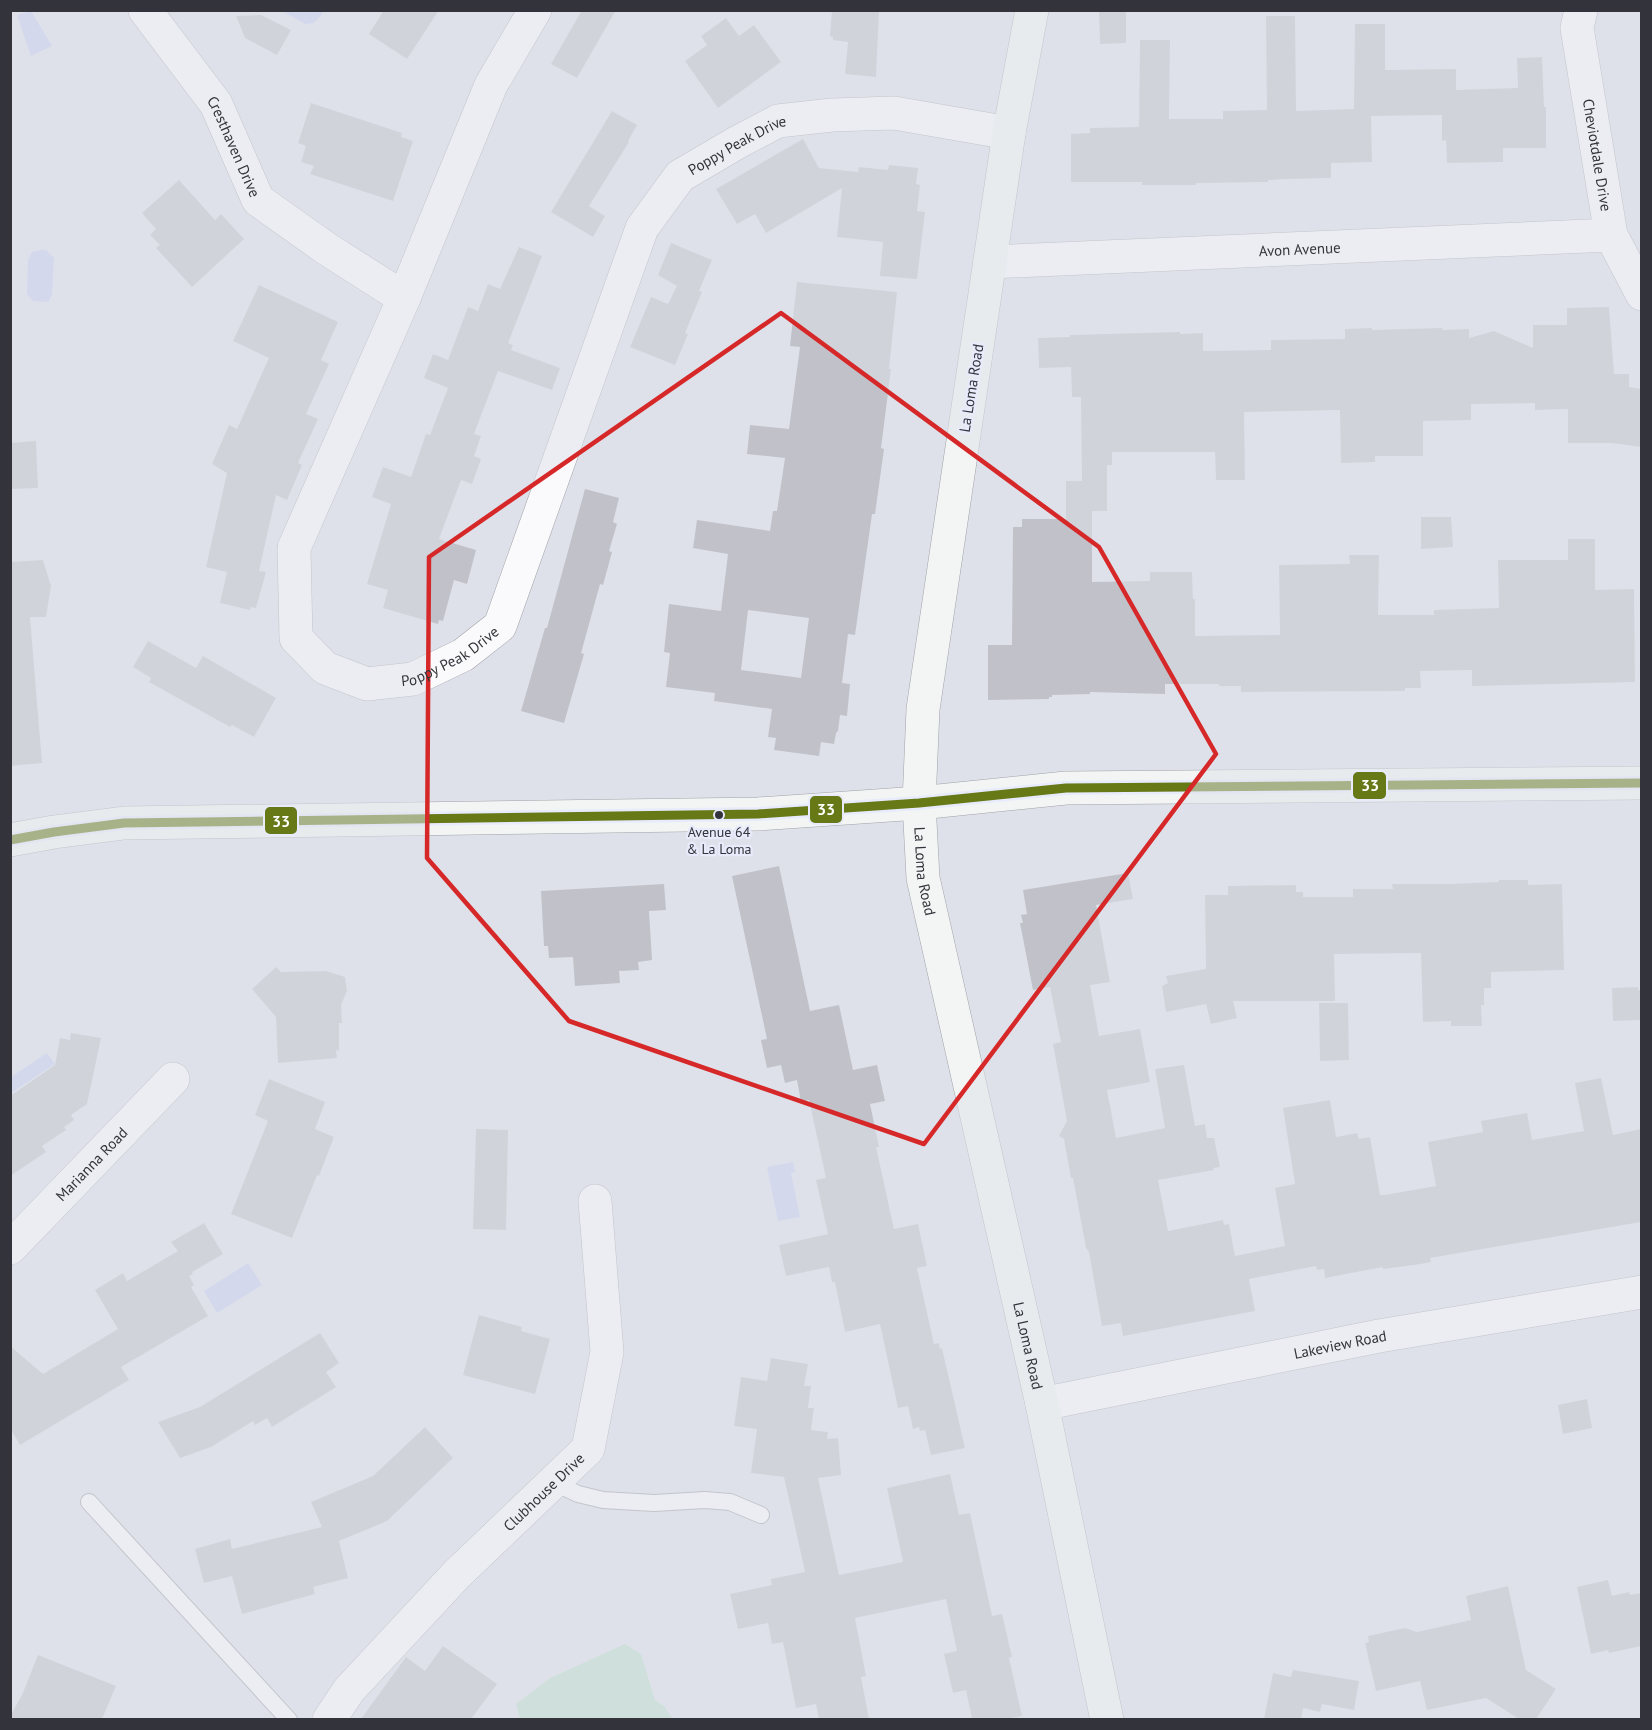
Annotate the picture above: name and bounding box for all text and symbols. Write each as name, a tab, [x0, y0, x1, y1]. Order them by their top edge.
street label: Cresthaven Drive	[203, 92, 265, 200]
street label: Cheviotdale Drive	[1579, 97, 1616, 213]
street label: Poppy Peak Drive	[684, 111, 787, 179]
street label: Avon Avenue	[1258, 237, 1341, 260]
street label: La Loma Road	[955, 342, 987, 434]
street label: Poppy Peak Drive	[400, 621, 502, 690]
line badge: 33	[1352, 771, 1387, 800]
text: 33	[1361, 775, 1379, 795]
line badge: 33	[809, 795, 843, 824]
text: 33	[817, 799, 835, 819]
line badge: 33	[264, 806, 298, 835]
marker: Avenue 64 & La Loma	[713, 809, 725, 821]
text: 33	[272, 811, 290, 831]
place label: Avenue 64 & La Loma	[686, 823, 752, 858]
street label: La Loma Road	[911, 826, 941, 917]
street label: Marianna Road	[51, 1123, 131, 1205]
street label: La Loma Road	[1010, 1300, 1048, 1391]
street label: Lakeview Road	[1292, 1325, 1388, 1363]
street label: Clubhouse Drive	[499, 1448, 588, 1535]

